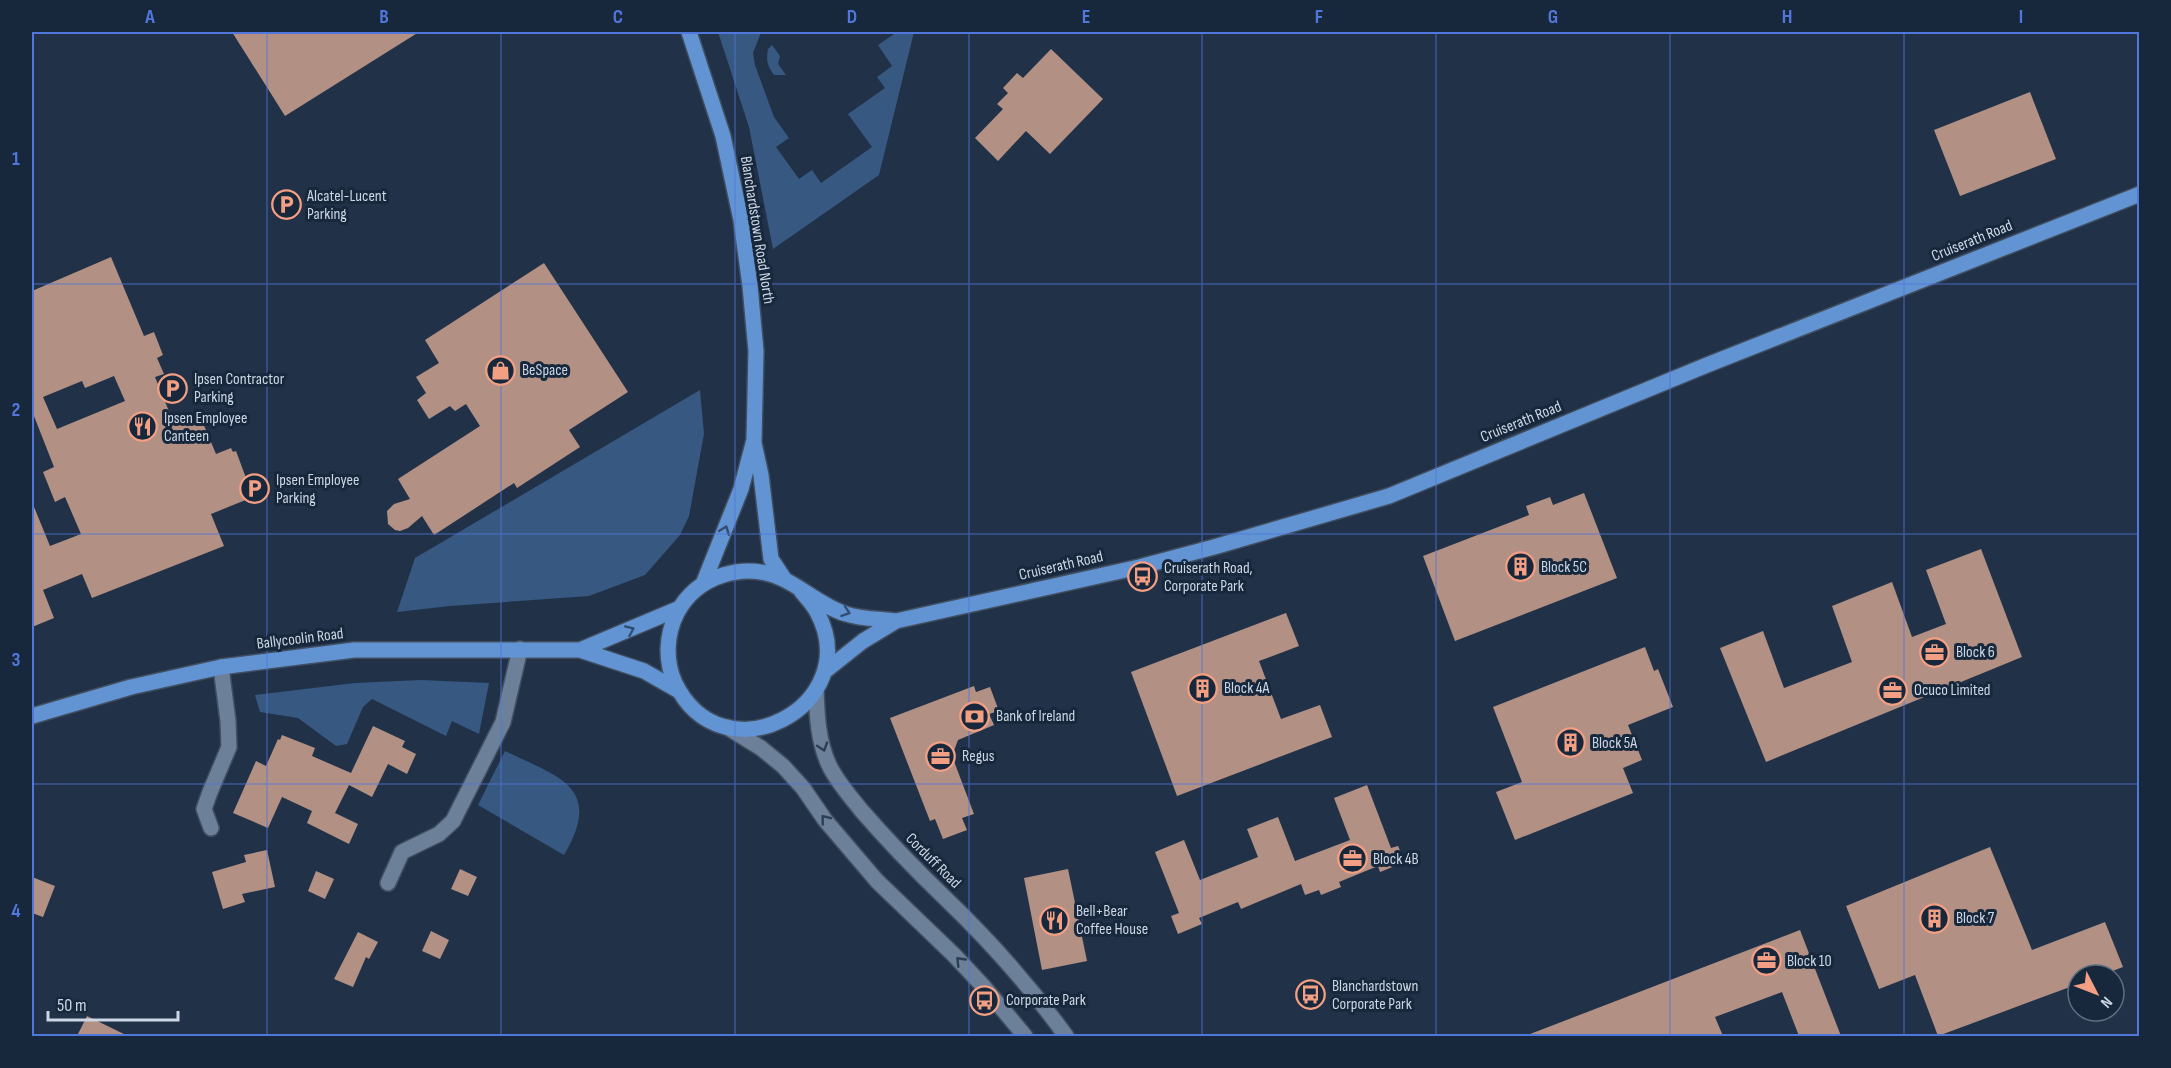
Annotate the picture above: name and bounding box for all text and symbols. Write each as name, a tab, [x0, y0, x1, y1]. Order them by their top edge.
text: A	[144, 5, 155, 29]
text: B	[379, 5, 389, 29]
text: C	[613, 5, 623, 29]
text: D	[847, 5, 857, 29]
text: E	[1082, 5, 1090, 29]
text: F	[1315, 5, 1323, 29]
text: G	[1548, 5, 1558, 29]
text: H	[1782, 5, 1792, 29]
text: I	[2019, 5, 2023, 29]
text: 1	[12, 147, 20, 171]
street label: Blanchardstown Road North	[736, 155, 778, 305]
place label: Alcatel-Lucent Parking	[306, 187, 387, 224]
parking icon: Alcatel-Lucent Parking	[270, 189, 302, 221]
street label: Cruiserath Road	[1929, 216, 2015, 266]
shop icon: BeSpace	[485, 354, 517, 386]
place label: BeSpace	[522, 361, 568, 380]
place label: Ipsen Contractor Parking	[194, 370, 285, 407]
parking icon: Ipsen Contractor Parking	[157, 372, 189, 404]
street label: Cruiserath Road	[1478, 397, 1564, 447]
text: 2	[12, 398, 20, 422]
place label: Ipsen Employee Canteen	[164, 409, 247, 446]
restaurant icon: Ipsen Employee Canteen	[127, 411, 159, 443]
place label: Ipsen Employee Parking	[276, 471, 359, 508]
parking icon: Ipsen Employee Parking	[239, 473, 271, 505]
one-way arrow	[718, 525, 731, 536]
street label: Cruiserath Road	[1017, 547, 1105, 585]
building icon: Block 5C	[1504, 551, 1536, 583]
place label: Block 5C	[1541, 558, 1587, 577]
place label: Cruiserath Road, Corporate Park	[1164, 559, 1253, 596]
bus stop icon: Cruiserath Road, Corporate Park	[1127, 561, 1159, 593]
one-way arrow	[840, 605, 851, 618]
street label: Ballycoolin Road	[256, 624, 344, 654]
one-way arrow	[624, 625, 635, 637]
office icon: Block 6	[1919, 636, 1951, 668]
place label: Block 6	[1956, 643, 1995, 662]
text: 3	[12, 648, 21, 672]
building icon: Block 4A	[1187, 672, 1219, 704]
office icon: Ocuco Limited	[1877, 674, 1909, 706]
place label: Block 4A	[1224, 679, 1269, 698]
place label: Ocuco Limited	[1914, 681, 1991, 700]
bank icon: Bank of Ireland	[959, 700, 991, 732]
place label: Bank of Ireland	[996, 707, 1075, 726]
building icon: Block 5A	[1555, 727, 1587, 759]
place label: Block 5A	[1592, 734, 1637, 753]
office icon: Regus	[925, 740, 957, 772]
one-way arrow	[816, 741, 828, 752]
place label: Regus	[962, 747, 995, 766]
one-way arrow	[822, 815, 833, 826]
street label: Corduff Road	[901, 829, 965, 893]
office icon: Block 4B	[1336, 843, 1368, 875]
place label: Block 4B	[1373, 850, 1419, 869]
text: 4	[11, 899, 21, 923]
place label: Bell+Bear Coffee House	[1076, 902, 1148, 939]
building icon: Block 7	[1919, 902, 1951, 934]
restaurant icon: Bell+Bear Coffee House	[1039, 904, 1071, 936]
place label: Block 7	[1956, 909, 1995, 928]
office icon: Block 10	[1750, 945, 1782, 977]
place label: Block 10	[1787, 952, 1832, 971]
one-way arrow	[956, 957, 967, 968]
north arrow	[2066, 963, 2126, 1023]
place label: Blanchardstown Corporate Park	[1332, 977, 1418, 1014]
bus stop icon: Blanchardstown Corporate Park	[1295, 979, 1327, 1011]
scale bar	[48, 984, 178, 1022]
bus stop icon: Corporate Park	[969, 984, 1001, 1016]
place label: Corporate Park	[1006, 991, 1086, 1010]
text: N	[2096, 993, 2116, 1012]
text: 50 m	[57, 995, 87, 1016]

